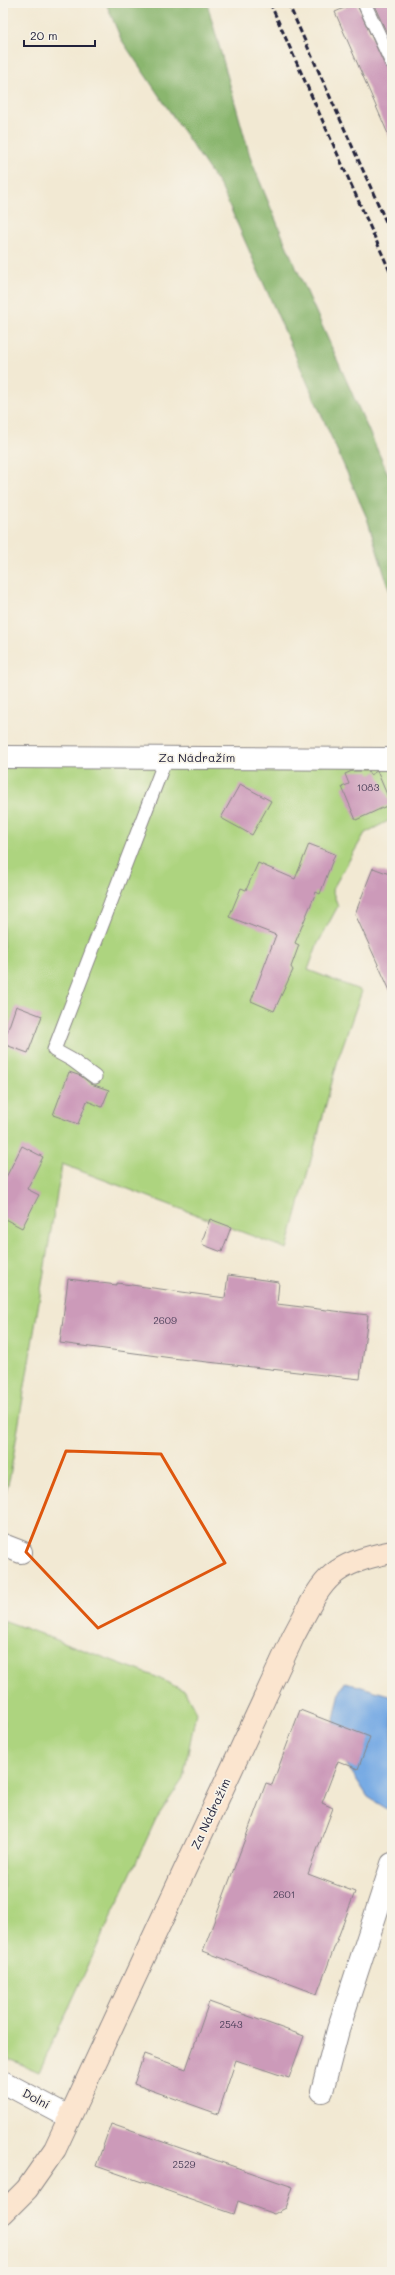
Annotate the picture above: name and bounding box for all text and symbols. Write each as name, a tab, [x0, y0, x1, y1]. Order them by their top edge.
scale bar	[24, 22, 95, 48]
text: 20 m	[30, 27, 58, 43]
street label: Za Nádražím	[159, 749, 235, 765]
house number: 1083	[357, 780, 379, 794]
house number: 2609	[153, 1313, 177, 1327]
street label: Za Nádražím	[187, 1775, 234, 1852]
house number: 2601	[273, 1887, 295, 1901]
house number: 2543	[219, 2017, 243, 2031]
street label: Dolní	[20, 2084, 53, 2112]
house number: 2529	[173, 2157, 196, 2171]

